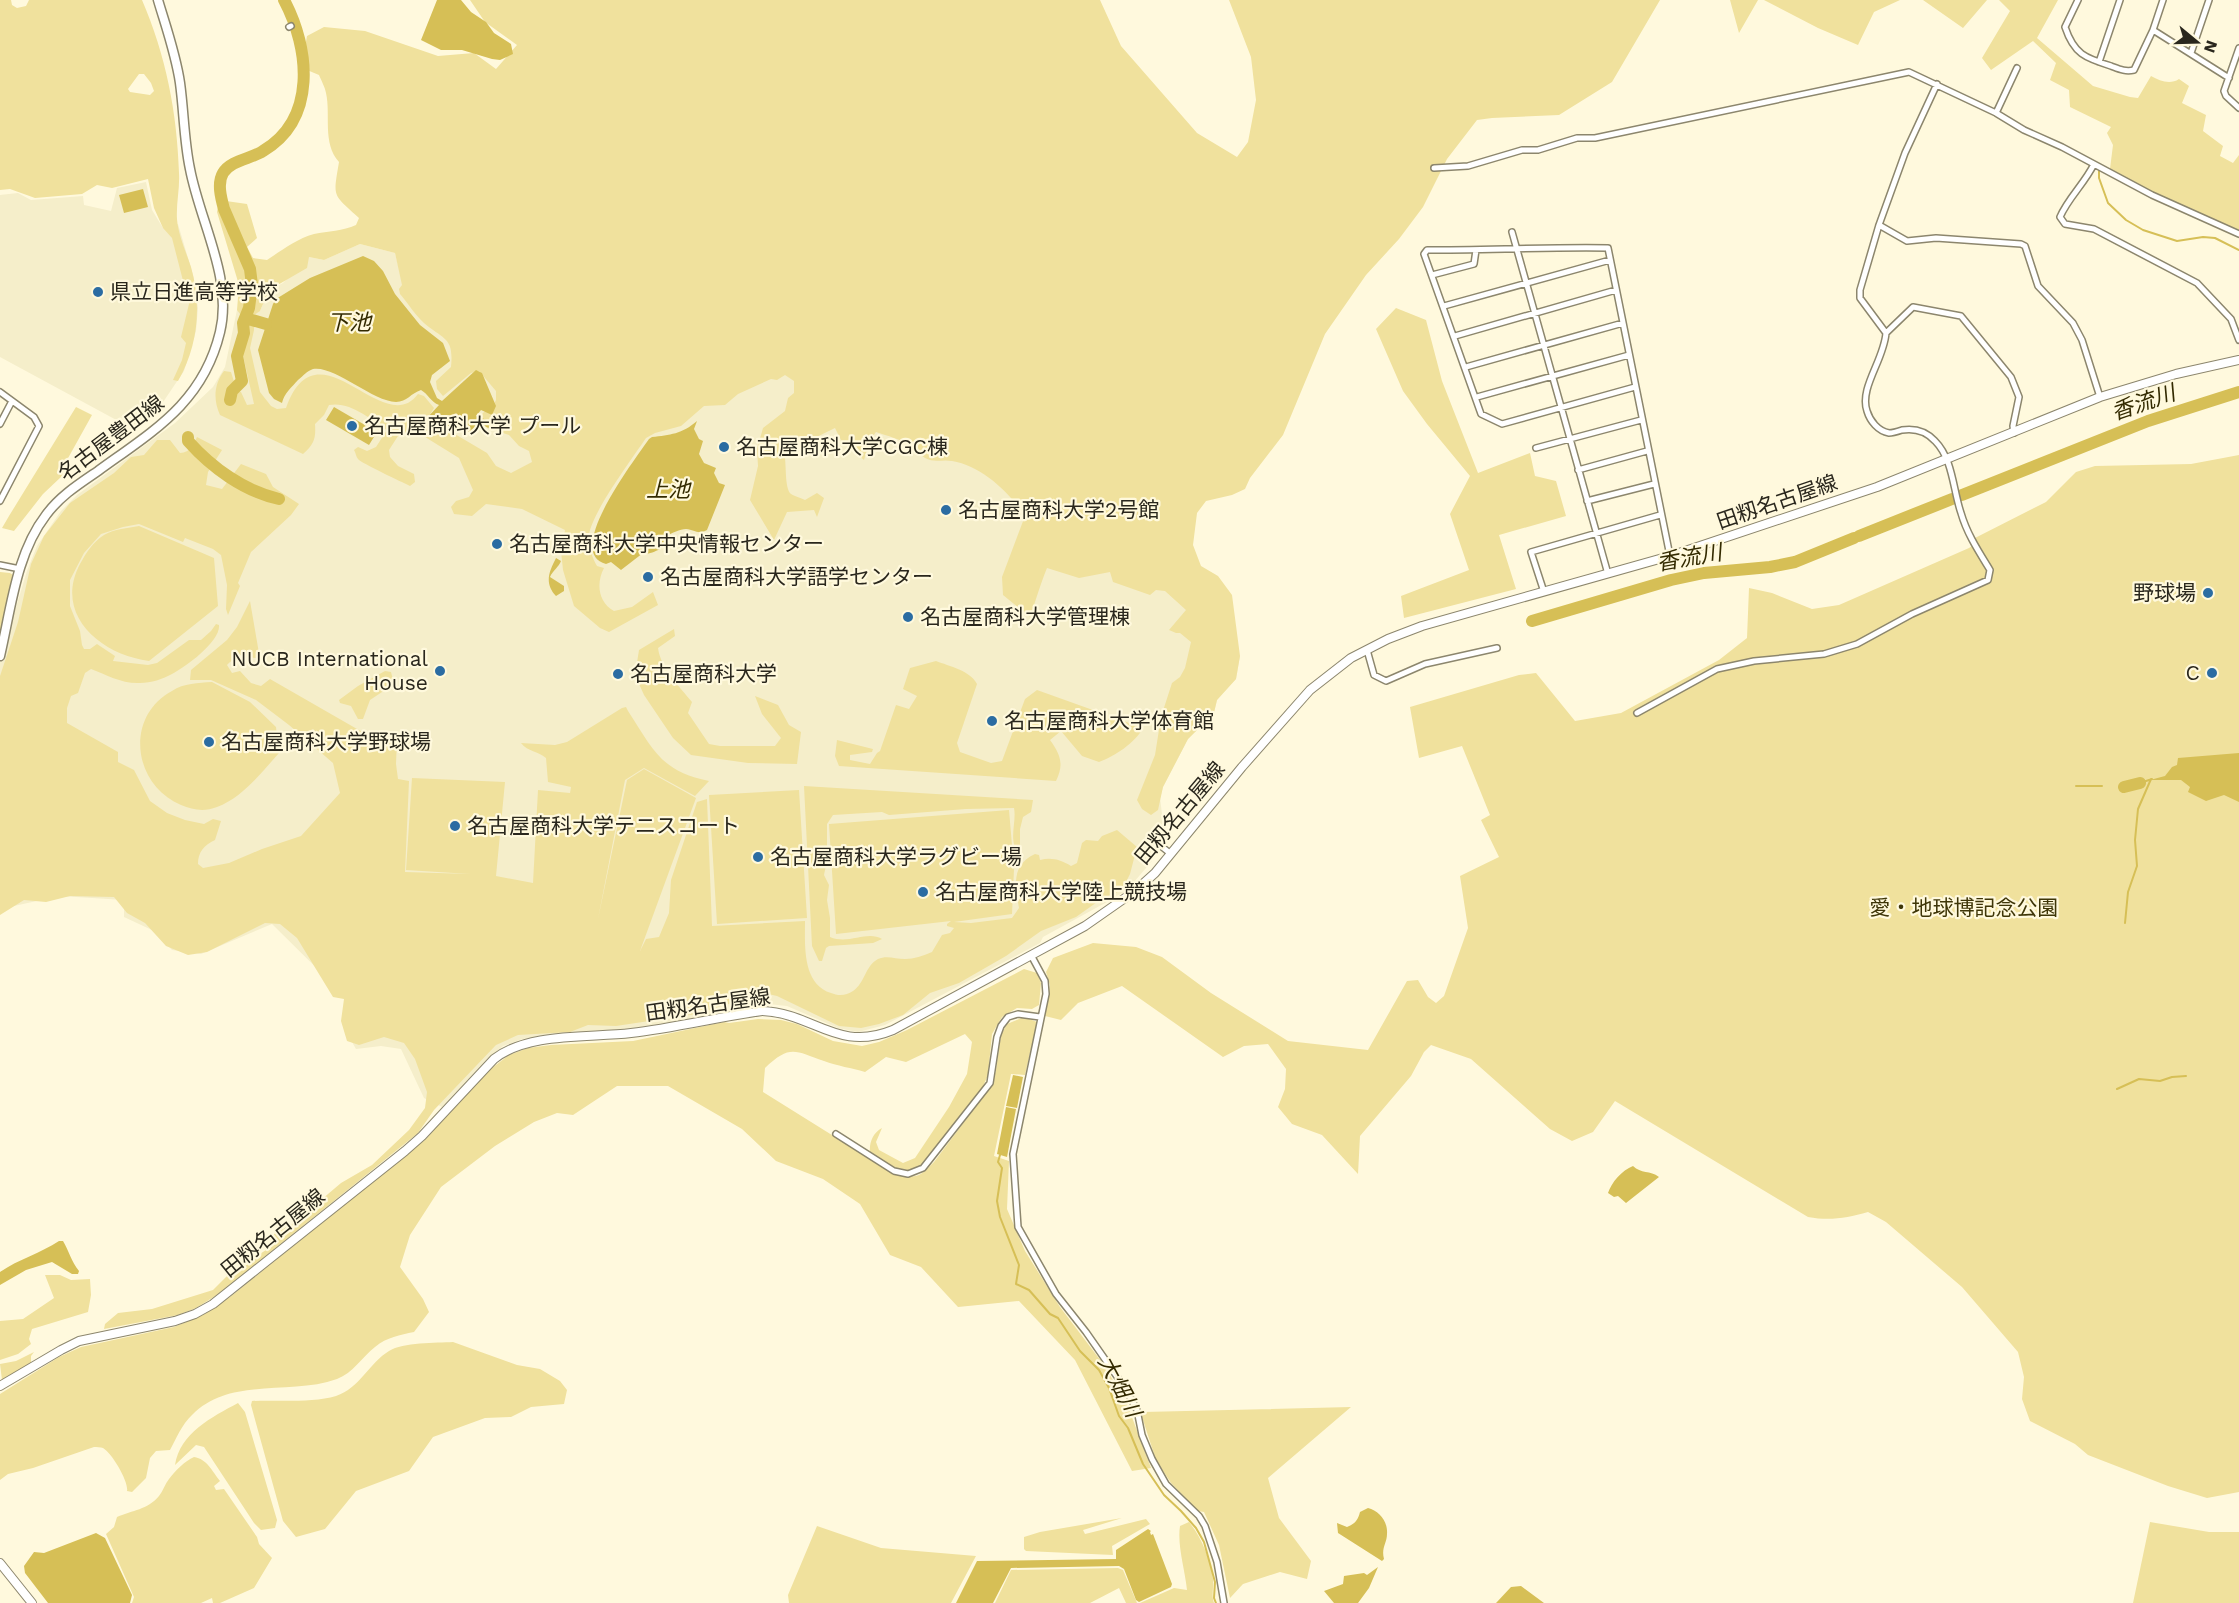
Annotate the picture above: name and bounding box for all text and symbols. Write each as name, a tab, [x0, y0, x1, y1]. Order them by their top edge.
north arrow	[2167, 12, 2227, 72]
text: N	[2200, 38, 2222, 55]
place label: 県立日進高等学校	[110, 279, 278, 304]
marker: 県立日進高等学校	[91, 285, 105, 299]
water label: 下池	[327, 310, 373, 335]
water label: 香流川	[2108, 379, 2180, 425]
street label: 名古屋豊田線	[53, 390, 169, 485]
place label: 名古屋商科大学 プール	[364, 413, 581, 438]
marker: 名古屋商科大学 プール	[345, 419, 359, 433]
place label: 名古屋商科大学CGC棟	[736, 434, 948, 459]
marker: 名古屋商科大学CGC棟	[717, 440, 731, 454]
street label: 田籾名古屋線	[1713, 469, 1840, 534]
water label: 上池	[646, 477, 692, 502]
place label: 名古屋商科大学2号館	[958, 497, 1159, 522]
marker: 名古屋商科大学2号館	[939, 503, 953, 517]
place label: 名古屋商科大学中央情報センター	[509, 531, 824, 556]
marker: 名古屋商科大学中央情報センター	[490, 537, 504, 551]
water label: 香流川	[1654, 539, 1726, 576]
place label: 名古屋商科大学語学センター	[660, 564, 933, 589]
marker: 名古屋商科大学語学センター	[641, 570, 655, 584]
place label: 野球場	[2133, 580, 2196, 605]
marker: 野球場	[2201, 586, 2215, 600]
place label: 名古屋商科大学管理棟	[920, 604, 1130, 629]
marker: 名古屋商科大学管理棟	[901, 610, 915, 624]
place label: NUCB International House	[231, 646, 429, 695]
place label: C	[2186, 660, 2200, 685]
place label: 名古屋商科大学	[630, 661, 777, 686]
marker: NUCB International House	[433, 664, 447, 678]
marker: C	[2205, 666, 2219, 680]
marker: 名古屋商科大学	[611, 667, 625, 681]
place label: 名古屋商科大学体育館	[1004, 708, 1214, 733]
marker: 名古屋商科大学体育館	[985, 714, 999, 728]
place label: 名古屋商科大学野球場	[221, 729, 431, 754]
marker: 名古屋商科大学野球場	[202, 735, 216, 749]
street label: 田籾名古屋線	[1130, 756, 1230, 869]
place label: 名古屋商科大学テニスコート	[467, 813, 740, 838]
marker: 名古屋商科大学テニスコート	[448, 819, 462, 833]
place label: 名古屋商科大学ラグビー場	[770, 844, 1022, 869]
marker: 名古屋商科大学ラグビー場	[751, 850, 765, 864]
place label: 名古屋商科大学陸上競技場	[935, 879, 1187, 904]
marker: 名古屋商科大学陸上競技場	[916, 885, 930, 899]
park label: 愛・地球博記念公園	[1870, 895, 2059, 920]
street label: 田籾名古屋線	[644, 983, 772, 1026]
street label: 田籾名古屋線	[216, 1183, 330, 1282]
water label: 大畑川	[1093, 1351, 1147, 1423]

